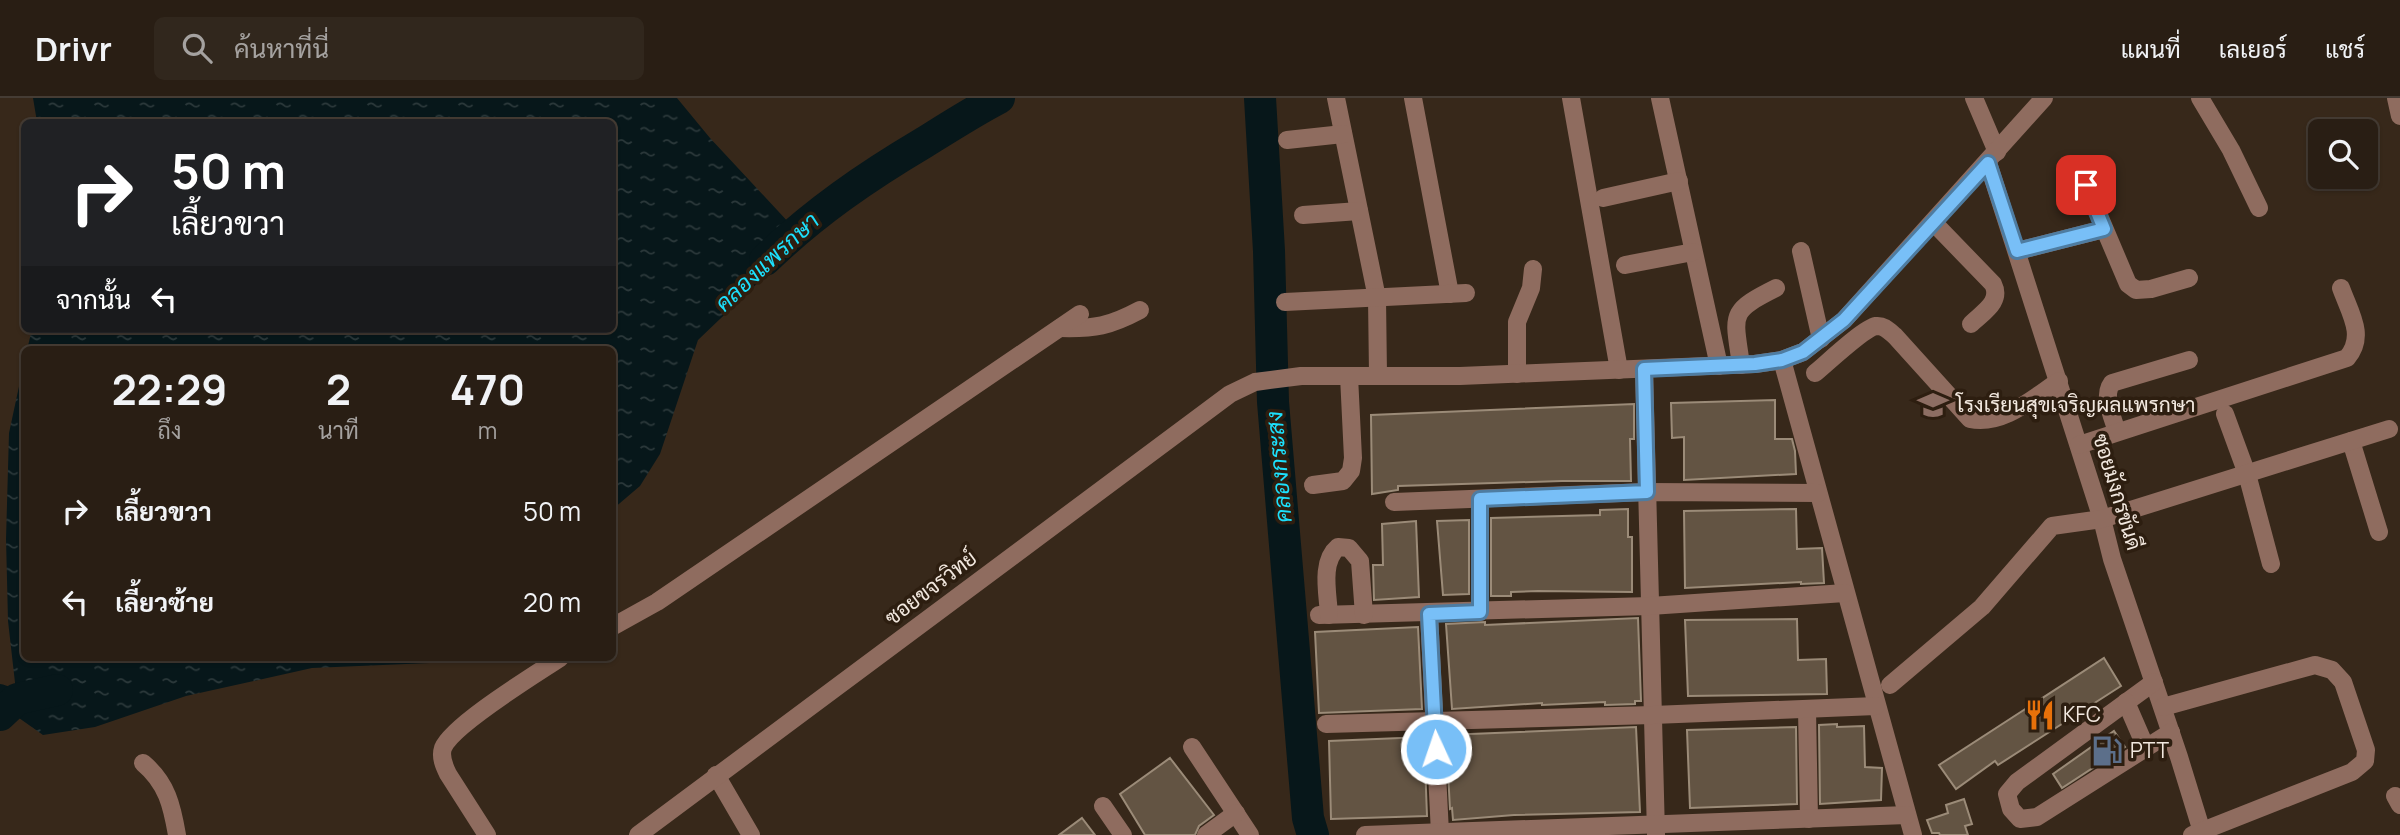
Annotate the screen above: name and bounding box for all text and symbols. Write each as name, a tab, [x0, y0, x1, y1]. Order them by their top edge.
search box	[154, 17, 644, 80]
text: Drivr	[35, 26, 112, 71]
icon: search	[178, 29, 216, 67]
text: ค้นหาที่นี่	[234, 30, 329, 66]
text: แผนที่	[2121, 32, 2181, 65]
text: เลเยอร์	[2219, 32, 2287, 65]
text: แชร์	[2325, 32, 2365, 65]
map controls	[2308, 119, 2378, 189]
button: search	[2308, 119, 2378, 189]
text: 50 m	[171, 137, 286, 204]
icon: right	[56, 147, 147, 238]
pin	[2056, 155, 2116, 215]
icon: arrive	[2067, 166, 2105, 204]
text: เลี้ยวขวา	[171, 201, 285, 245]
water label: คลองแพรกษา	[707, 205, 826, 318]
icon: left	[145, 280, 183, 318]
text: จากนั้น	[56, 281, 131, 317]
text: 22:29	[112, 360, 227, 418]
text: 2	[326, 360, 351, 418]
text: 470	[450, 360, 525, 418]
school or university icon: โรงเรียนสุขเจริญผลแพรกษา	[1916, 388, 1950, 422]
place label: โรงเรียนสุขเจริญผลแพรกษา	[1955, 390, 2195, 419]
water label: คลองกระสง	[1257, 410, 1299, 524]
text: ถึง	[158, 414, 181, 446]
text: นาที	[318, 414, 359, 446]
text: m	[478, 414, 497, 446]
street label: ซอยมังกรขันดี	[2087, 430, 2149, 553]
icon: right	[56, 492, 94, 530]
text: เลี้ยวขวา	[115, 493, 212, 529]
text: 50 m	[523, 493, 581, 529]
street label: ซอยขจรวิทย์	[879, 543, 982, 631]
icon: left	[56, 583, 94, 621]
text: เลี้ยวซ้าย	[115, 584, 214, 620]
text: 20 m	[523, 584, 581, 620]
restaurant icon: KFC	[2023, 698, 2057, 732]
place label: KFC	[2063, 700, 2101, 728]
position arrow	[1399, 712, 1473, 786]
fuel station icon: PTT	[2090, 734, 2124, 768]
place label: PTT	[2130, 736, 2169, 764]

